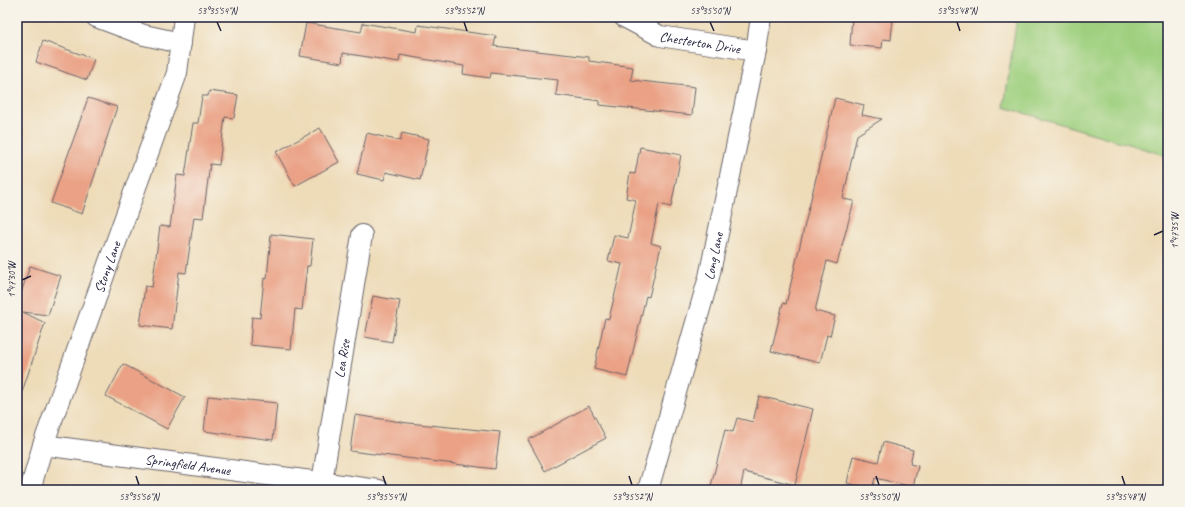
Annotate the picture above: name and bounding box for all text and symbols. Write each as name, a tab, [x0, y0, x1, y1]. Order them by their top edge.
text: 53°35'54"N	[197, 4, 239, 17]
text: 53°35'52"N	[444, 4, 486, 17]
text: 53°35'50"N	[690, 4, 732, 17]
text: 53°35'48"N	[937, 4, 979, 17]
street label: Chesterton Drive	[658, 28, 743, 58]
text: 1°47'35"W	[1168, 211, 1181, 249]
street label: Long Lane	[701, 229, 727, 281]
street label: Stony Lane	[90, 238, 125, 295]
text: 1°47'30"W	[5, 260, 18, 298]
street label: Lea Rise	[331, 337, 354, 379]
street label: Springfield Avenue	[144, 451, 233, 479]
text: 53°35'56"N	[119, 490, 161, 503]
text: 53°35'54"N	[366, 490, 408, 503]
text: 53°35'52"N	[612, 490, 654, 503]
text: 53°35'50"N	[859, 490, 901, 503]
text: 53°35'48"N	[1105, 490, 1147, 503]

